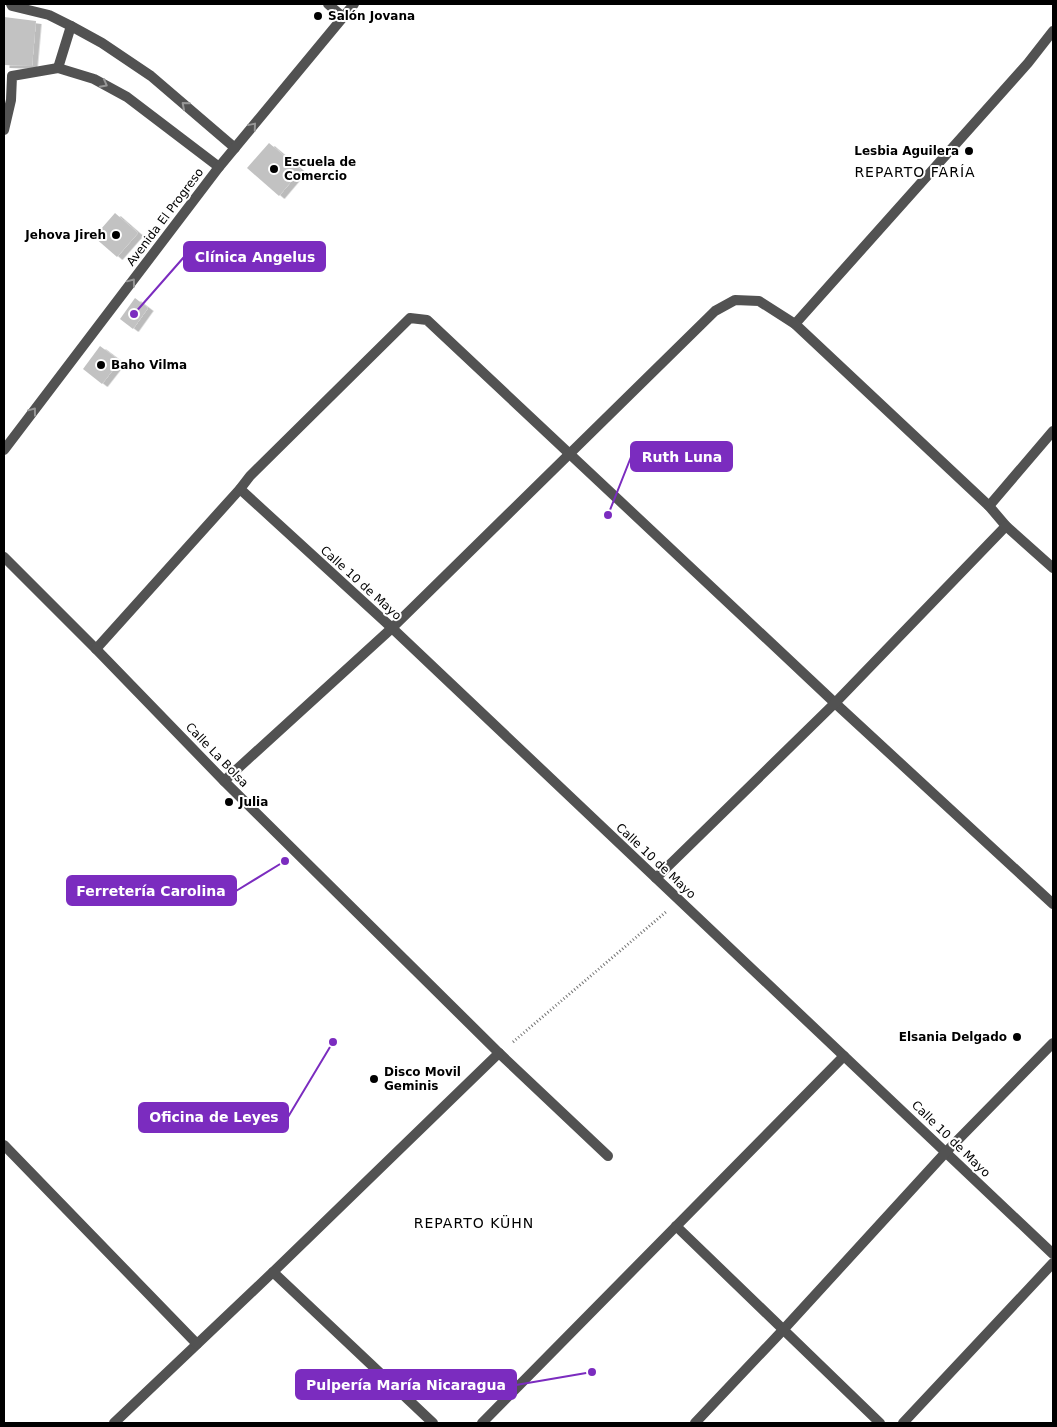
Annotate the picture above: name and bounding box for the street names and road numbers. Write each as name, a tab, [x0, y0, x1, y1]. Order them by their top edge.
street label: Avenida El Progreso	[124, 165, 206, 269]
street label: Calle 10 de Mayo	[318, 543, 404, 623]
street label: Calle La Bolsa	[183, 720, 251, 790]
street label: Calle 10 de Mayo	[613, 821, 699, 901]
street label: Calle 10 de Mayo	[909, 1098, 993, 1180]

